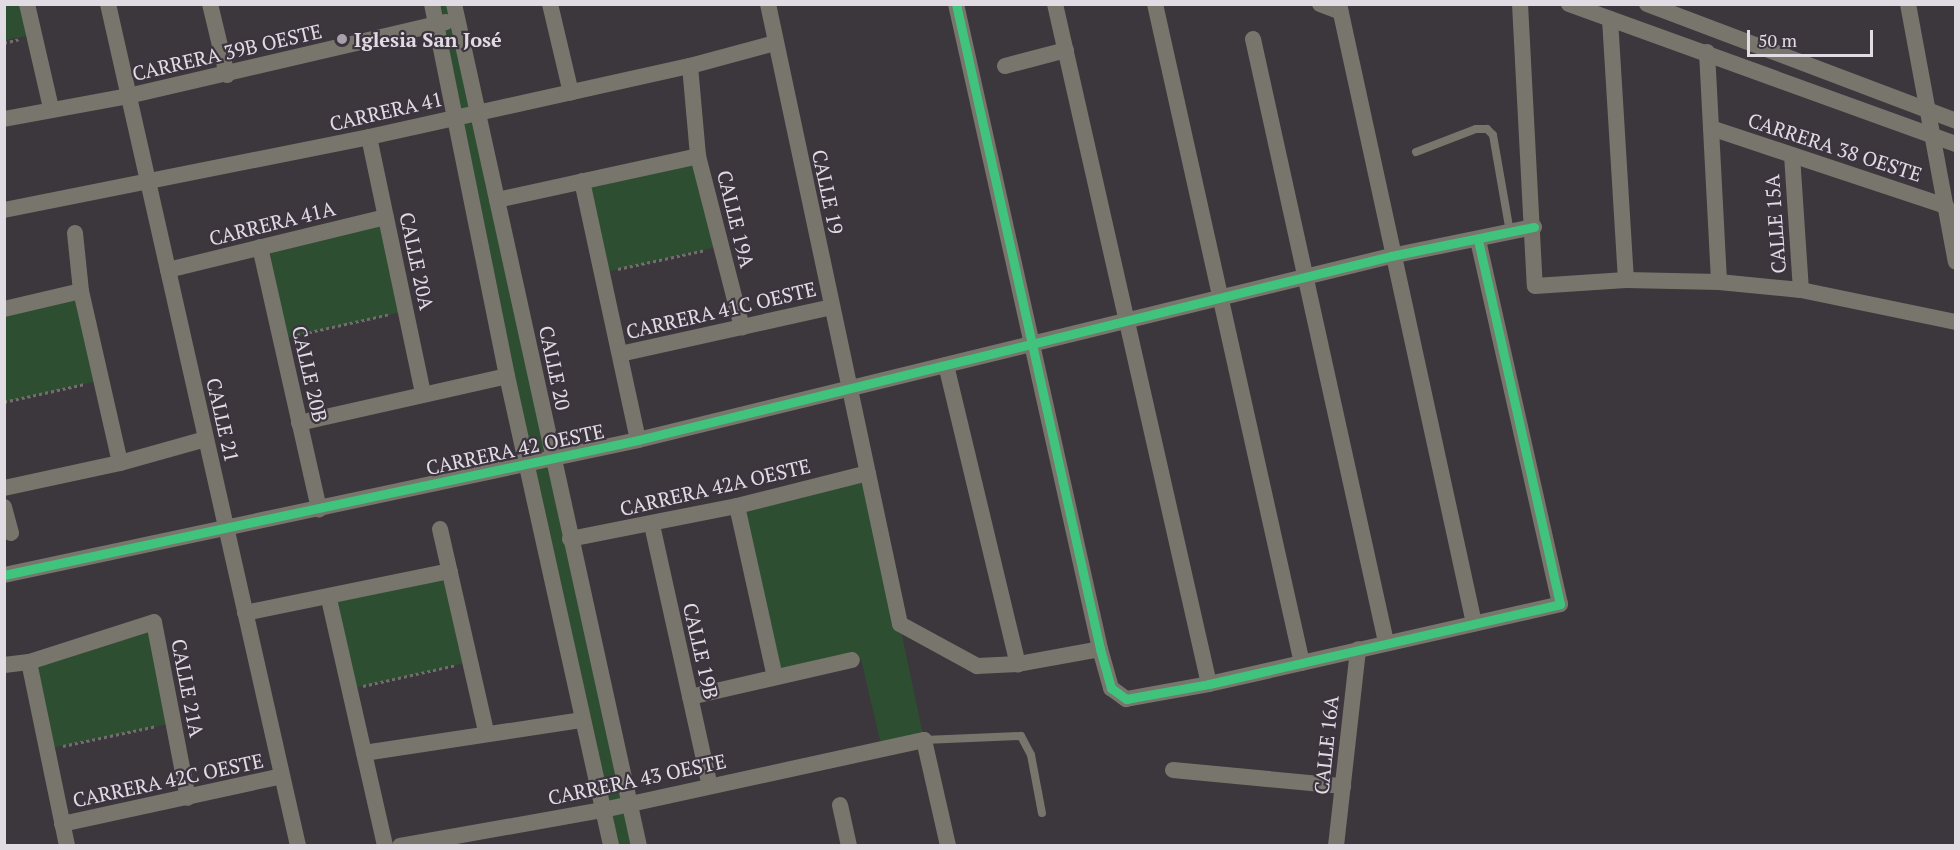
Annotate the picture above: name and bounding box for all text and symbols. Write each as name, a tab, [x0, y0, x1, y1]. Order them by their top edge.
street label: CARRERA 39B OESTE	[130, 18, 324, 86]
scale bar	[1750, 18, 1876, 56]
place label: Iglesia San José	[354, 27, 502, 51]
text: 50 m	[1758, 28, 1797, 52]
marker: Iglesia San José	[335, 32, 349, 46]
street label: CARRERA 41	[327, 86, 445, 136]
street label: CARRERA 38 OESTE	[1745, 107, 1925, 187]
street label: CALLE 19	[807, 148, 849, 236]
street label: CALLE 19A	[712, 168, 760, 270]
street label: CALLE 15A	[1760, 174, 1790, 274]
street label: CARRERA 41A	[206, 196, 338, 250]
street label: CALLE 20A	[395, 210, 439, 312]
street label: CARRERA 41C OESTE	[623, 276, 819, 344]
street label: CALLE 20B	[287, 323, 333, 425]
street label: CALLE 20	[534, 324, 576, 412]
street label: CALLE 21	[202, 375, 244, 465]
street label: CARRERA 42 OESTE	[424, 418, 606, 480]
street label: CARRERA 42A OESTE	[617, 453, 813, 521]
street label: CALLE 19B	[678, 600, 724, 702]
street label: CALLE 21A	[167, 637, 209, 739]
street label: CALLE 16A	[1309, 694, 1343, 796]
street label: CARRERA 42C OESTE	[70, 748, 266, 812]
street label: CARRERA 43 OESTE	[546, 748, 728, 810]

